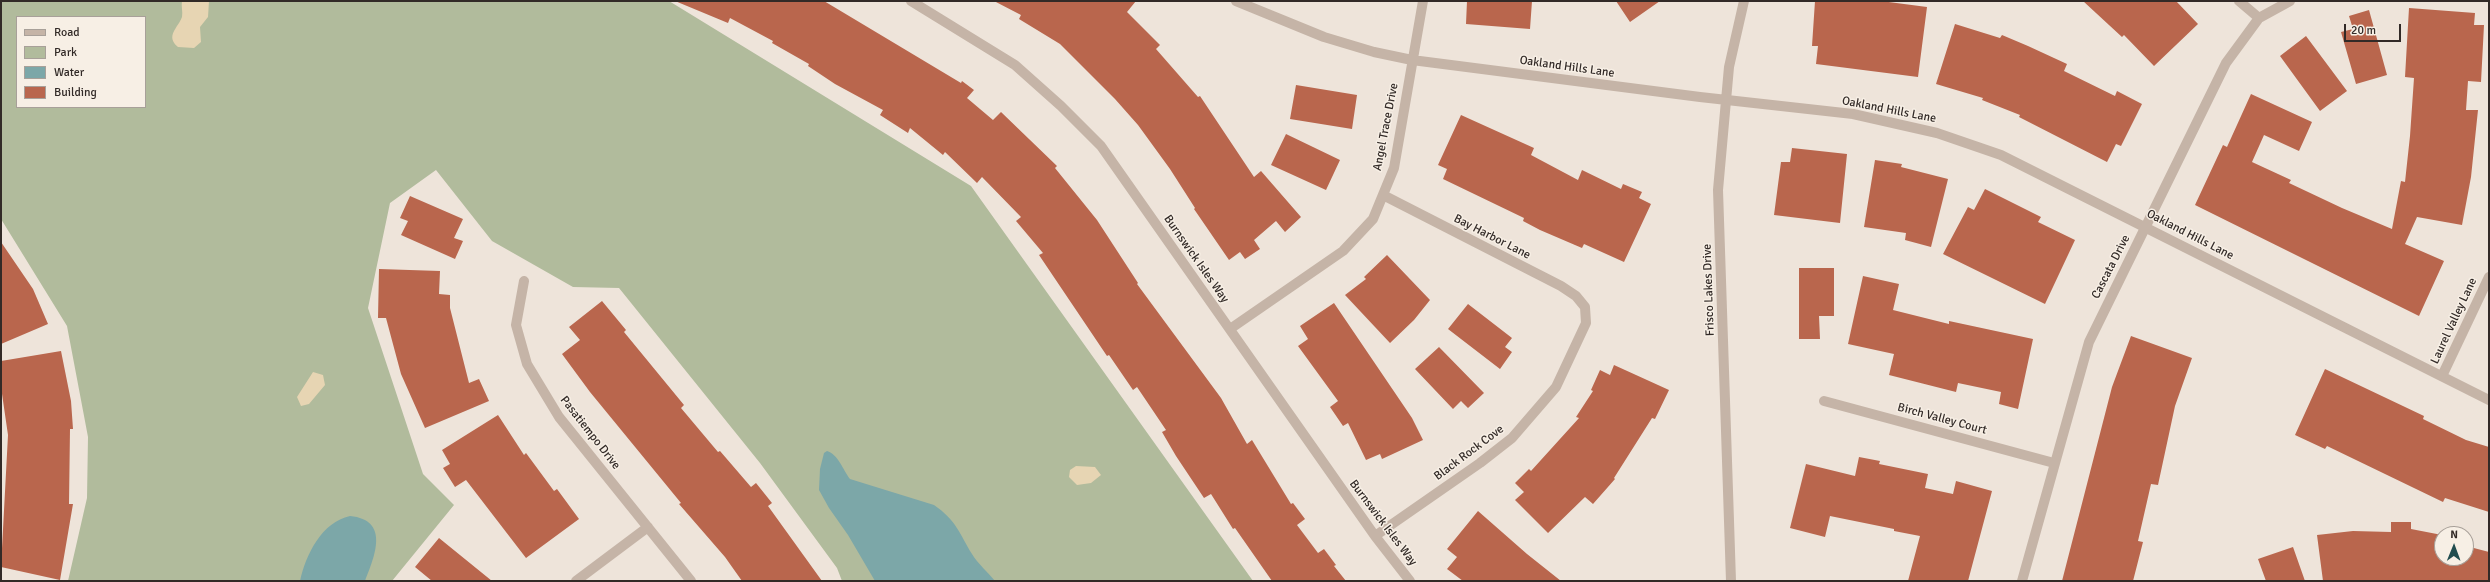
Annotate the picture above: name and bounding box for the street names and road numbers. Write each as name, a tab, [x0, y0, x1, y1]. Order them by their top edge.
street label: Oakland Hills Lane	[1519, 53, 1615, 81]
street label: Angel Trace Drive	[1370, 82, 1402, 172]
street label: Oakland Hills Lane	[1841, 94, 1937, 126]
street label: Oakland Hills Lane	[2144, 207, 2236, 263]
street label: Bay Harbor Lane	[1451, 211, 1533, 263]
street label: Burnswick Isles Way	[1160, 212, 1232, 306]
street label: Cascata Drive	[2089, 233, 2133, 301]
street label: Frisco Lakes Drive	[1700, 244, 1718, 336]
street label: Laurel Valley Lane	[2428, 276, 2480, 366]
street label: Pasatiempo Drive	[557, 393, 623, 473]
street label: Birch Valley Court	[1896, 400, 1988, 438]
street label: Black Rock Cove	[1431, 422, 1507, 484]
street label: Burnswick Isles Way	[1346, 477, 1420, 569]

